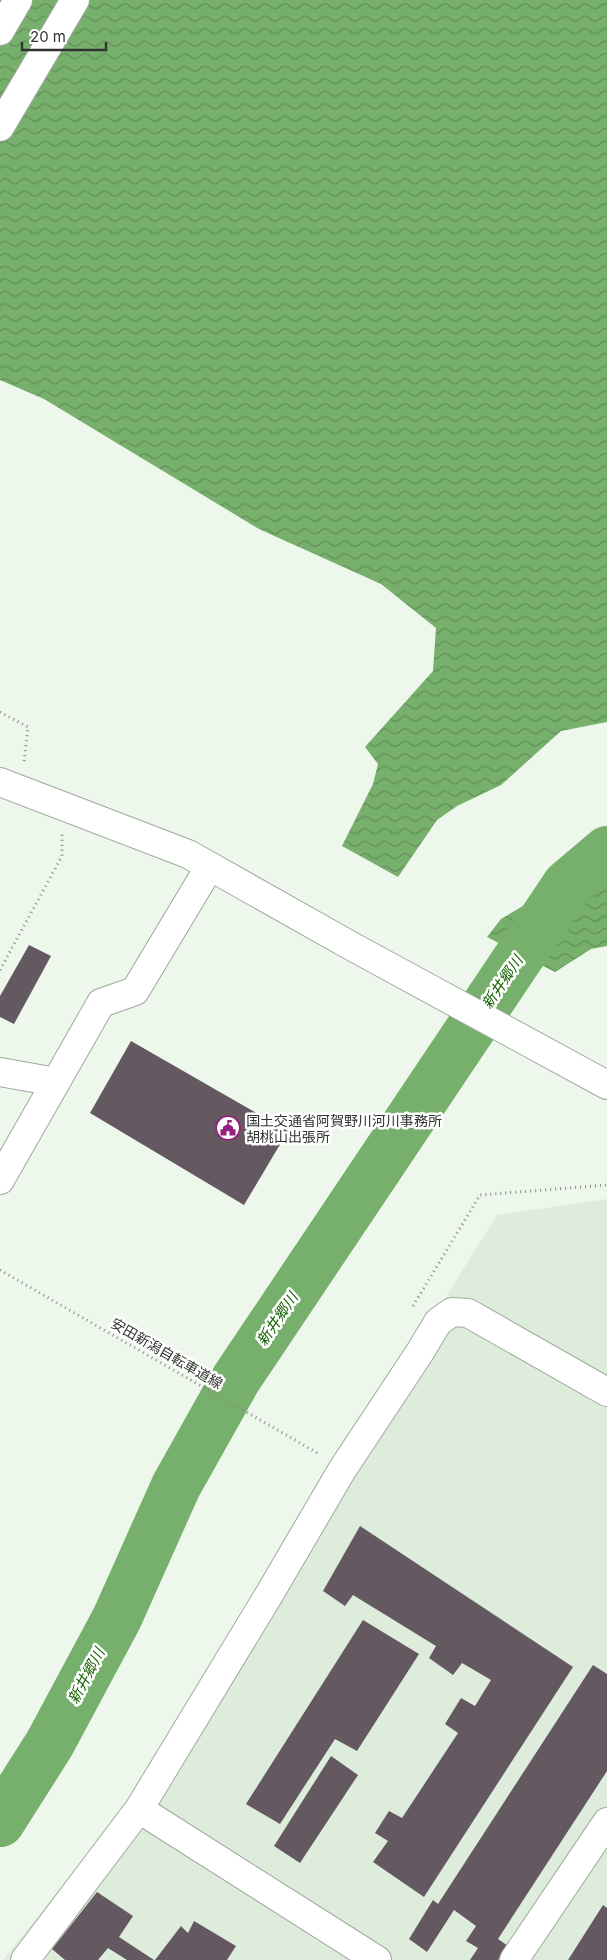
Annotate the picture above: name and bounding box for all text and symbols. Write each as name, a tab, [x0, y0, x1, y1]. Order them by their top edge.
scale bar	[22, 20, 106, 52]
text: 20 m	[30, 27, 66, 46]
water label: 新井郷川	[477, 950, 528, 1012]
place label: 国土交通省阿賀野川河川事務所 胡桃山出張所	[246, 1112, 442, 1145]
public building icon: 国土交通省阿賀野川河川事務所 胡桃山出張所	[215, 1115, 241, 1141]
water label: 新井郷川	[252, 1287, 303, 1349]
street label: 安田新潟自転車道線	[108, 1314, 226, 1392]
water label: 新井郷川	[64, 1643, 109, 1707]

